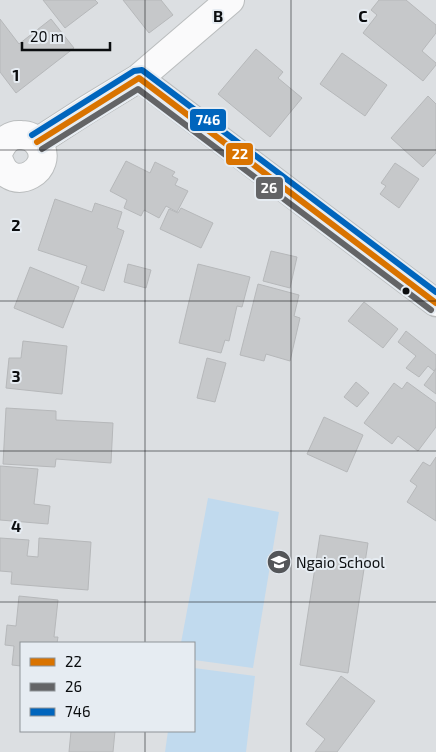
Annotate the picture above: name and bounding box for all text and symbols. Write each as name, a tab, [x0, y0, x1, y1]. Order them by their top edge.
text: B	[213, 6, 223, 25]
text: C	[358, 6, 368, 25]
scale bar	[22, 20, 110, 52]
text: 20 m	[30, 27, 64, 45]
text: 1	[13, 65, 19, 84]
line badge: 746	[189, 108, 227, 132]
text: 746	[196, 111, 220, 128]
line badge: 22	[225, 142, 254, 166]
text: 22	[232, 145, 248, 162]
line badge: 26	[255, 176, 284, 200]
text: 26	[261, 179, 277, 196]
text: 2	[11, 215, 21, 234]
unlabelled marker	[401, 286, 411, 296]
text: 3	[11, 366, 21, 385]
text: 4	[11, 516, 21, 535]
school or university icon: Ngaio School	[266, 549, 292, 575]
place label: Ngaio School	[296, 553, 385, 571]
legend	[20, 642, 195, 732]
text: 22	[65, 652, 82, 670]
text: 26	[65, 677, 82, 695]
text: 746	[65, 702, 91, 720]

